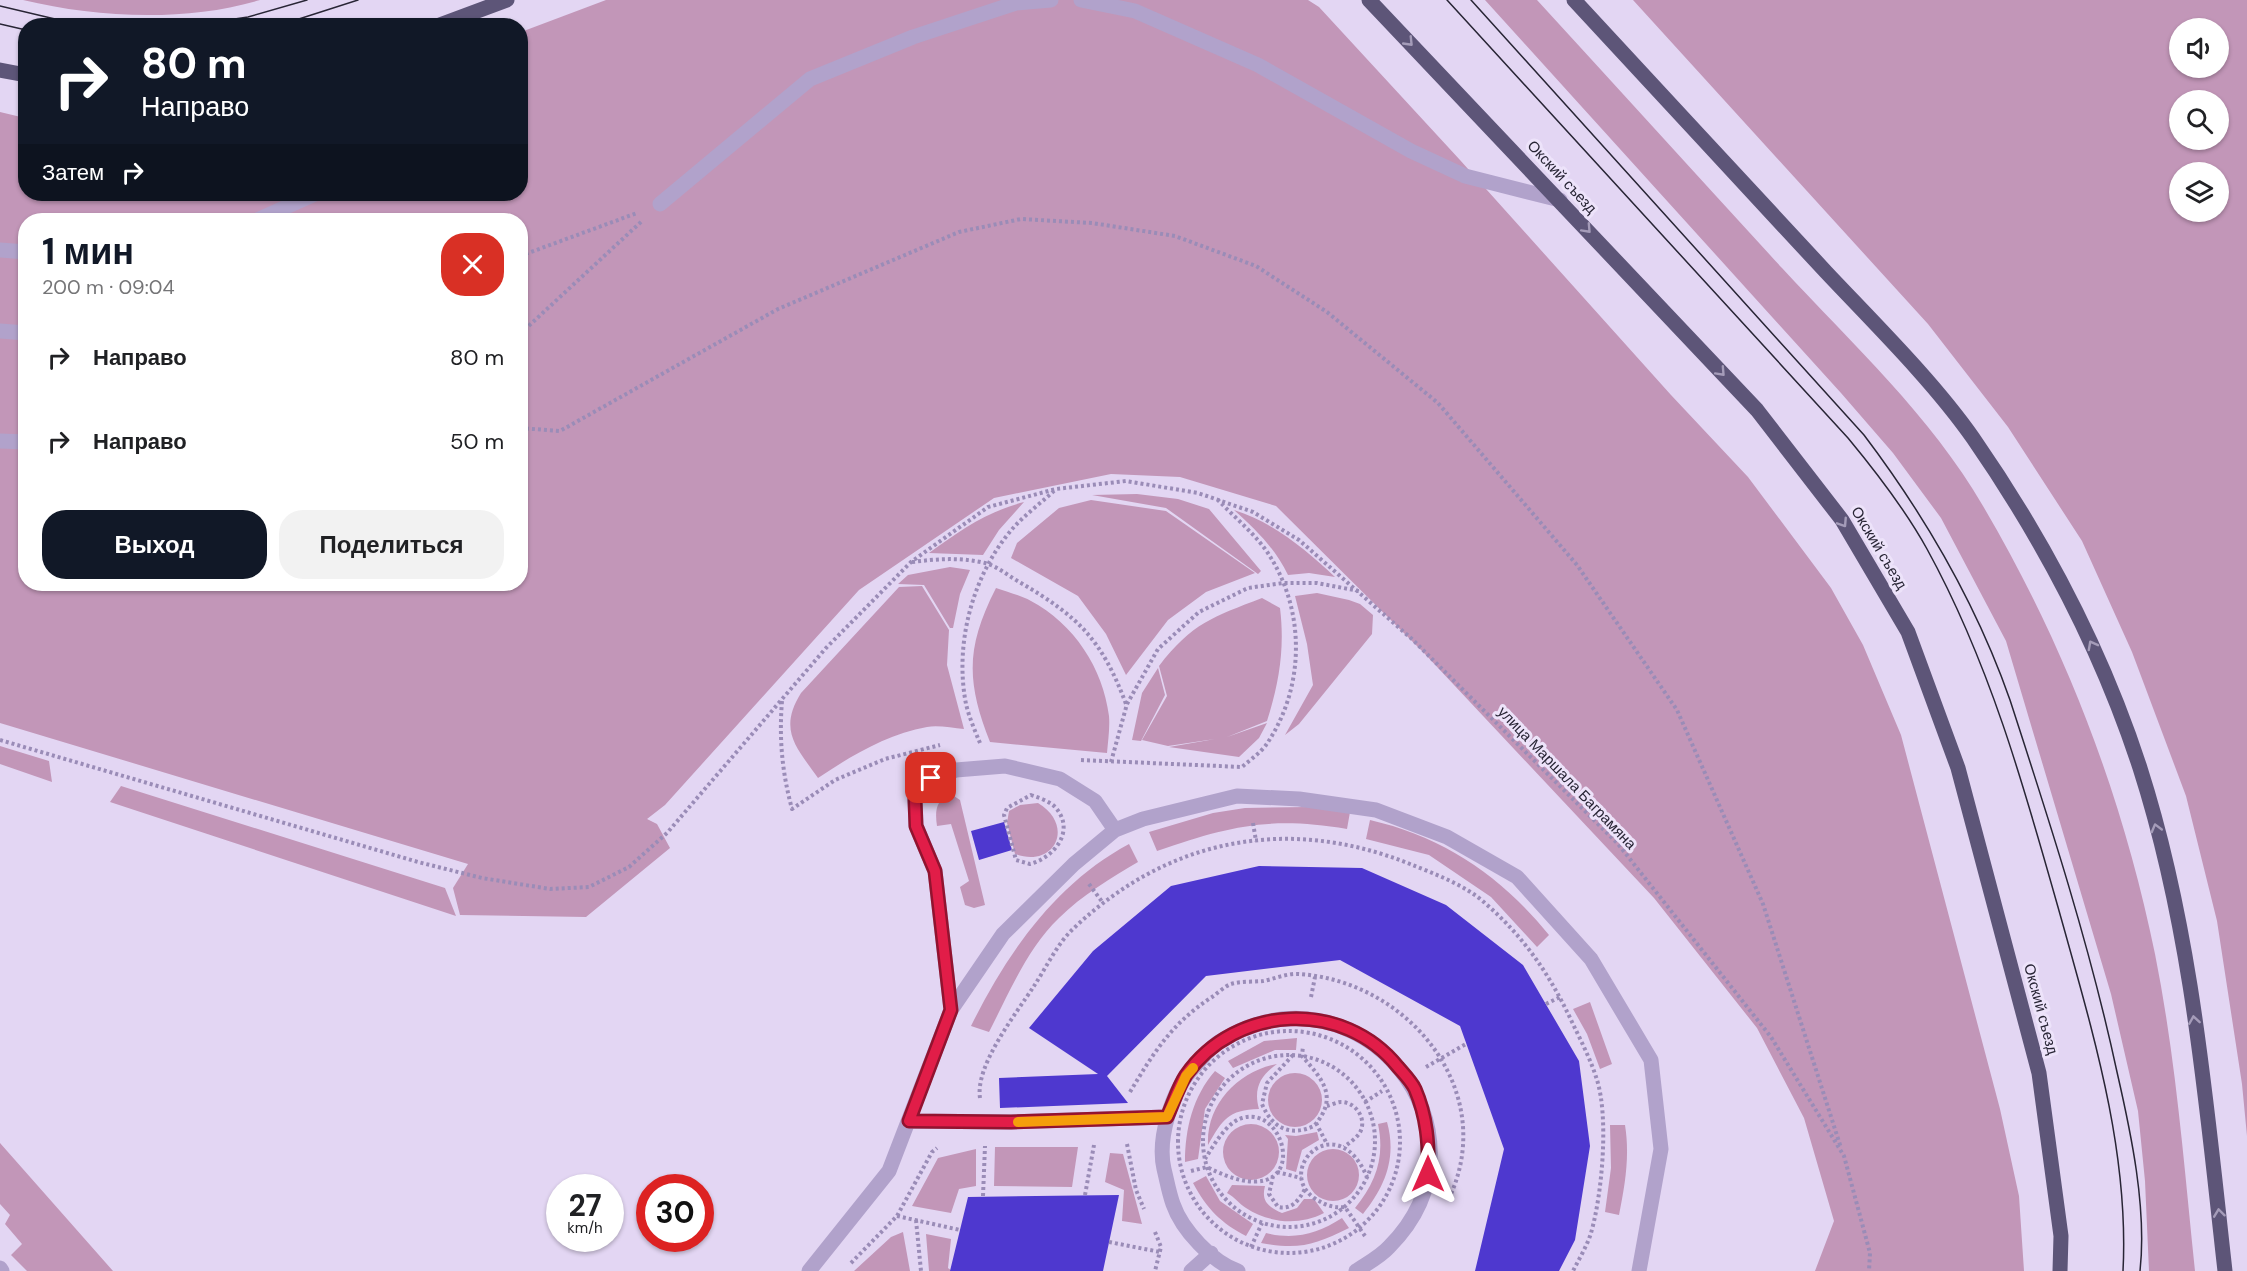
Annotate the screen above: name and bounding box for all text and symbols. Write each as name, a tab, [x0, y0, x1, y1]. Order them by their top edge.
map controls	[2169, 18, 2229, 222]
button: sound	[2169, 18, 2229, 78]
one-way arrow	[1402, 35, 1413, 46]
text: 80 m	[141, 36, 247, 91]
icon: right	[42, 42, 120, 120]
text: Направо	[141, 89, 249, 124]
button: search	[2169, 90, 2229, 150]
street label: Окский съезд	[1523, 136, 1601, 218]
icon: right	[116, 156, 149, 189]
text: Затем	[42, 158, 104, 187]
button: layers	[2169, 162, 2229, 222]
one-way arrow	[1580, 223, 1591, 233]
text: 1 мин	[42, 228, 134, 275]
button: close	[441, 233, 504, 296]
text: 200 m · 09:04	[42, 274, 175, 300]
icon: right	[42, 341, 75, 374]
text: Направо	[93, 343, 187, 372]
text: 80 m	[450, 343, 504, 372]
one-way arrow	[1713, 364, 1724, 375]
icon: right	[42, 425, 75, 458]
text: Направо	[93, 427, 187, 456]
text: 50 m	[450, 427, 504, 456]
street label: Окский съезд	[1846, 503, 1912, 593]
button: Выход	[42, 510, 267, 579]
button: Поделиться	[279, 510, 504, 579]
one-way arrow	[1836, 516, 1847, 527]
one-way arrow	[2088, 640, 2099, 651]
street label: улица Маршала Баграмяна	[1493, 702, 1641, 854]
pin	[905, 752, 956, 803]
icon: arrive	[914, 761, 947, 794]
one-way arrow	[2150, 824, 2163, 834]
street label: Окский съезд	[2019, 961, 2063, 1057]
one-way arrow	[2188, 1015, 2200, 1024]
position arrow	[1396, 1142, 1460, 1206]
speed limit sign: 30	[636, 1174, 714, 1252]
text: 27	[568, 1186, 602, 1225]
one-way arrow	[2213, 1208, 2225, 1217]
text: km/h	[567, 1218, 603, 1238]

